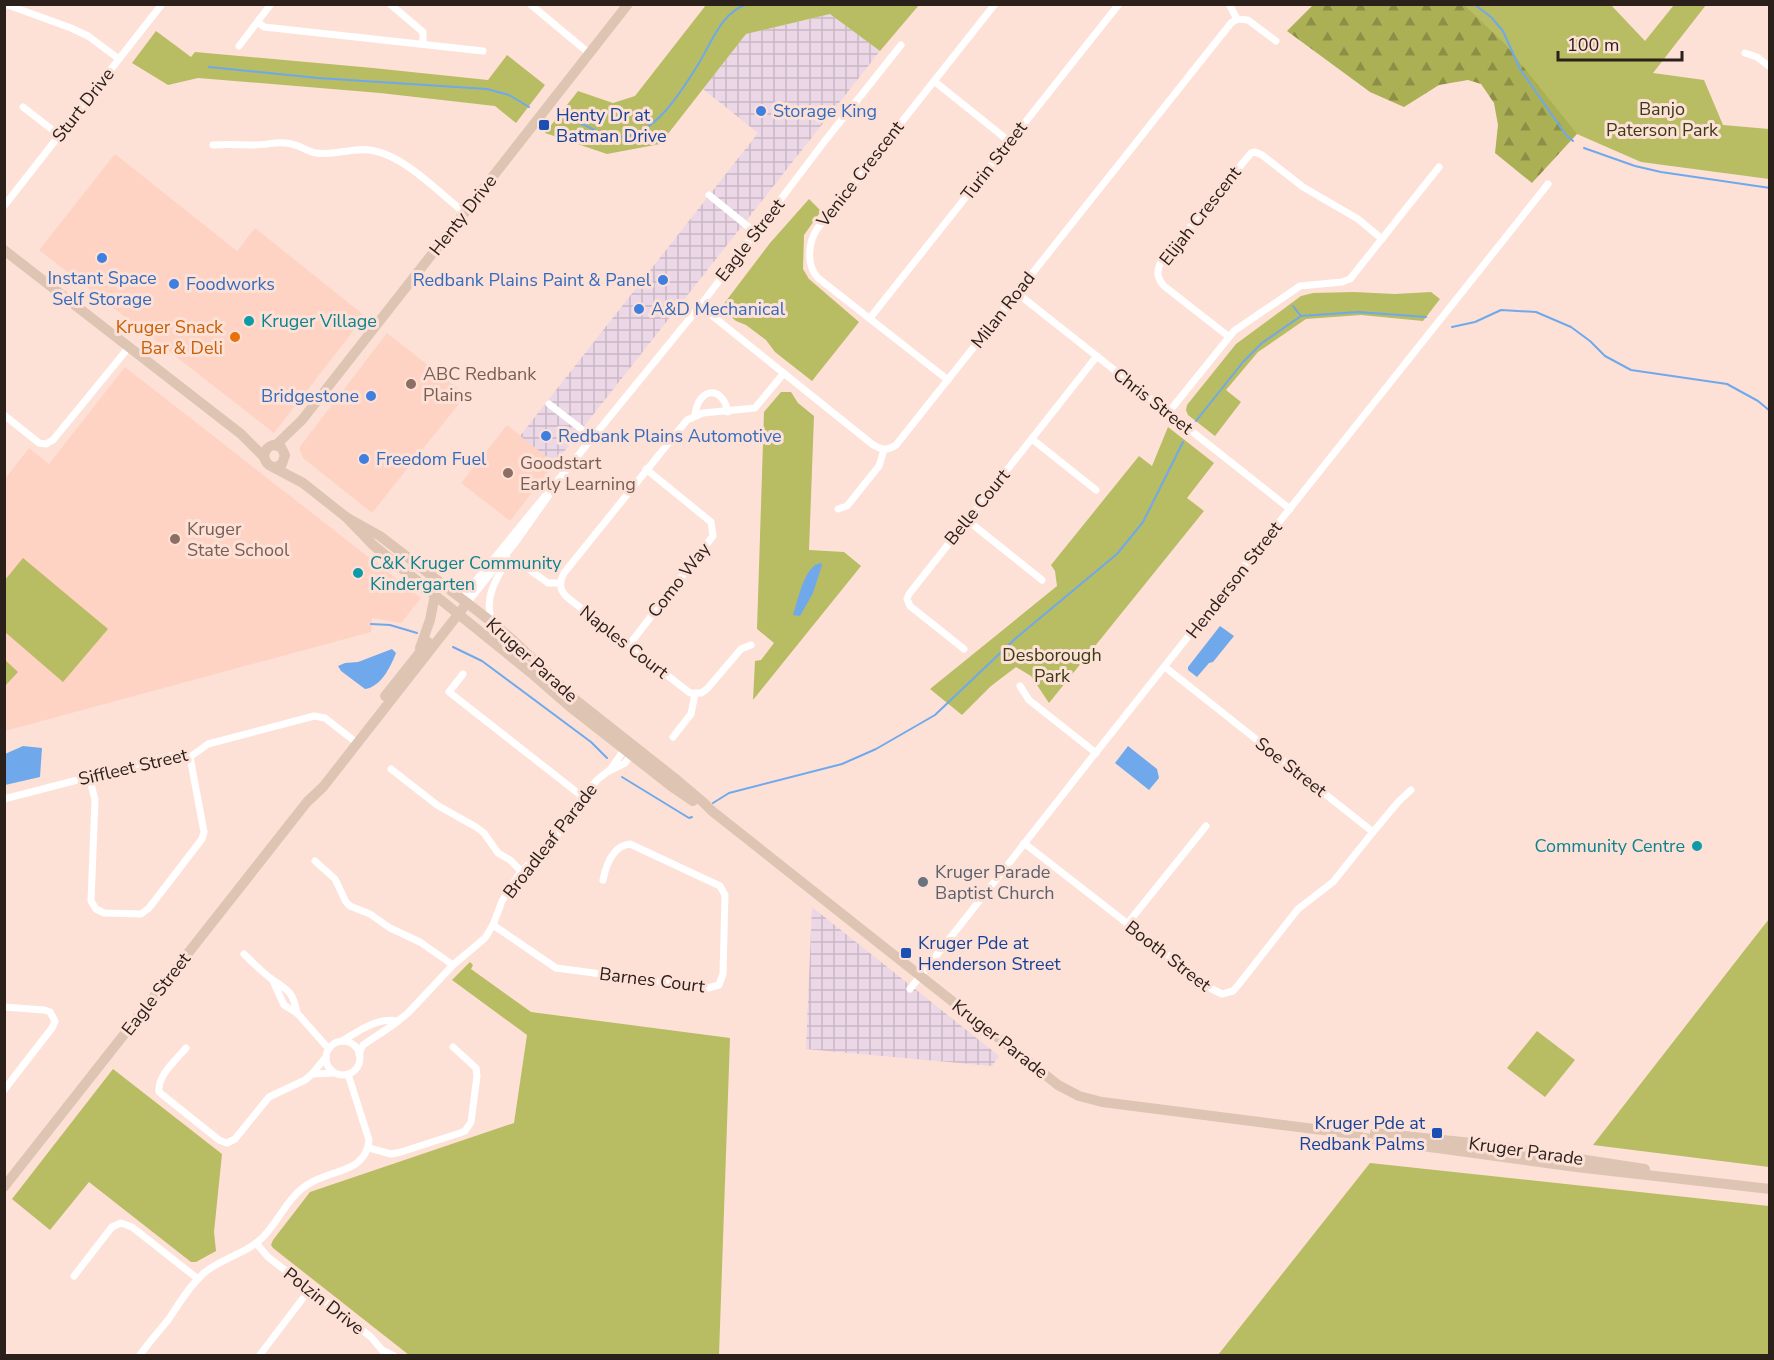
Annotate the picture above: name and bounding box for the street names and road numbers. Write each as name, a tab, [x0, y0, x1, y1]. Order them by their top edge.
street label: Sturt Drive	[46, 63, 120, 147]
street label: Venice Crescent	[810, 115, 909, 233]
street label: Turin Street	[956, 116, 1033, 206]
street label: Elijah Crescent	[1154, 161, 1247, 271]
street label: Henty Drive	[424, 170, 502, 260]
street label: Eagle Street	[710, 193, 790, 286]
street label: Milan Road	[965, 267, 1041, 353]
street label: Chris Street	[1108, 362, 1199, 440]
street label: Belle Court	[939, 463, 1015, 550]
street label: Henderson Street	[1181, 516, 1288, 644]
street label: Como Way	[642, 537, 716, 622]
street label: Naples Court	[575, 600, 674, 685]
street label: Kruger Parade	[481, 612, 583, 708]
street label: Soe Street	[1250, 732, 1332, 803]
street label: Siffleet Street	[76, 743, 191, 791]
street label: Broadleaf Parade	[497, 778, 603, 904]
street label: Booth Street	[1120, 915, 1216, 997]
street label: Eagle Street	[116, 947, 196, 1040]
street label: Barnes Court	[598, 962, 707, 998]
street label: Kruger Parade	[947, 994, 1053, 1084]
street label: Kruger Parade	[1467, 1131, 1585, 1171]
street label: Polzin Drive	[279, 1262, 369, 1340]

